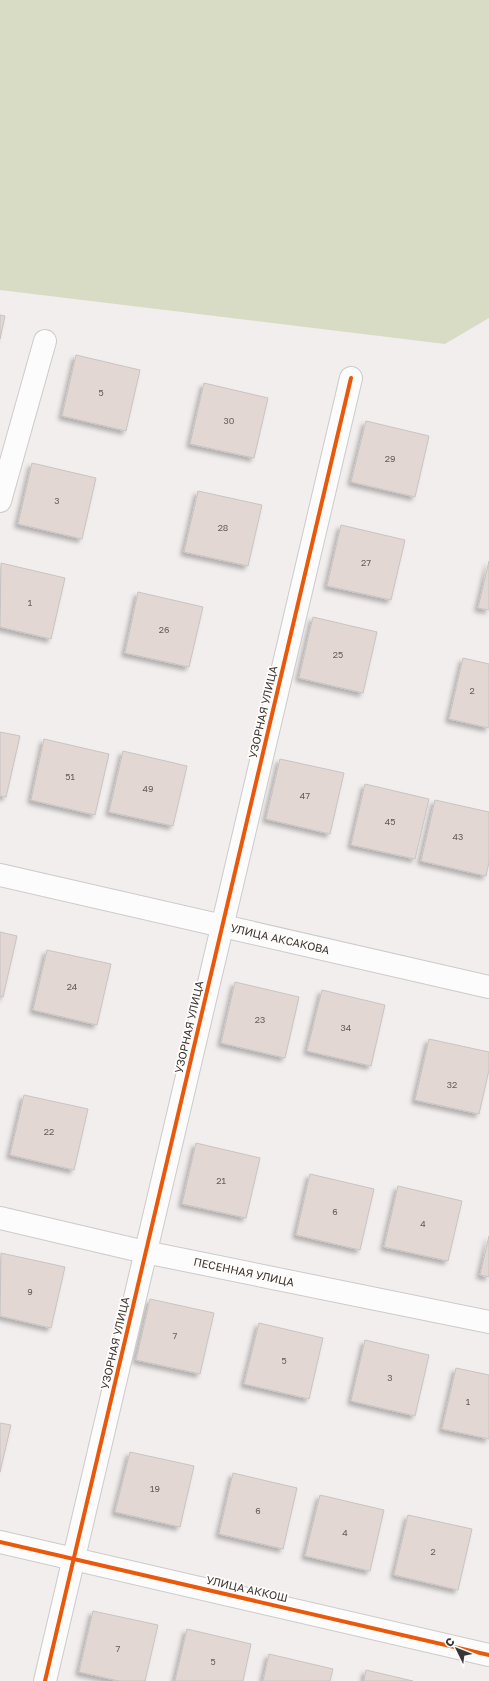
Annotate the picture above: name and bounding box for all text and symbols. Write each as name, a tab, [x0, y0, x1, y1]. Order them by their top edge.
house number: 5	[98, 387, 104, 398]
house number: 30	[224, 415, 235, 426]
house number: 29	[385, 453, 395, 464]
house number: 3	[54, 495, 60, 506]
house number: 28	[218, 522, 228, 533]
house number: 27	[361, 557, 371, 568]
house number: 1	[28, 597, 33, 608]
house number: 26	[159, 624, 169, 635]
house number: 25	[333, 649, 343, 660]
street label: УЗОРНАЯ УЛИЦА	[246, 664, 280, 759]
house number: 2	[469, 685, 475, 696]
house number: 51	[65, 771, 75, 782]
house number: 49	[143, 783, 153, 794]
house number: 47	[300, 790, 310, 801]
house number: 45	[385, 816, 395, 827]
house number: 43	[453, 831, 463, 842]
street label: УЛИЦА АКСАКОВА	[229, 921, 332, 956]
street label: УЗОРНАЯ УЛИЦА	[172, 979, 206, 1074]
house number: 24	[67, 981, 78, 992]
house number: 23	[255, 1014, 265, 1025]
house number: 34	[341, 1022, 352, 1033]
house number: 32	[447, 1079, 457, 1090]
house number: 22	[44, 1126, 54, 1137]
house number: 21	[216, 1175, 226, 1186]
house number: 6	[332, 1206, 338, 1217]
house number: 4	[420, 1218, 426, 1229]
street label: ПЕСЕННАЯ УЛИЦА	[193, 1254, 296, 1289]
house number: 9	[27, 1286, 33, 1297]
street label: УЗОРНАЯ УЛИЦА	[98, 1295, 132, 1390]
house number: 7	[173, 1330, 178, 1341]
house number: 5	[281, 1355, 287, 1366]
house number: 3	[387, 1372, 393, 1383]
house number: 1	[466, 1396, 471, 1407]
house number: 19	[150, 1483, 160, 1494]
house number: 6	[255, 1505, 261, 1516]
house number: 4	[342, 1527, 348, 1538]
house number: 2	[430, 1546, 436, 1557]
street label: УЛИЦА АККОШ	[205, 1573, 289, 1604]
north arrow	[437, 1629, 477, 1669]
text: С	[442, 1634, 457, 1649]
house number: 7	[116, 1643, 121, 1654]
house number: 5	[210, 1656, 216, 1667]

